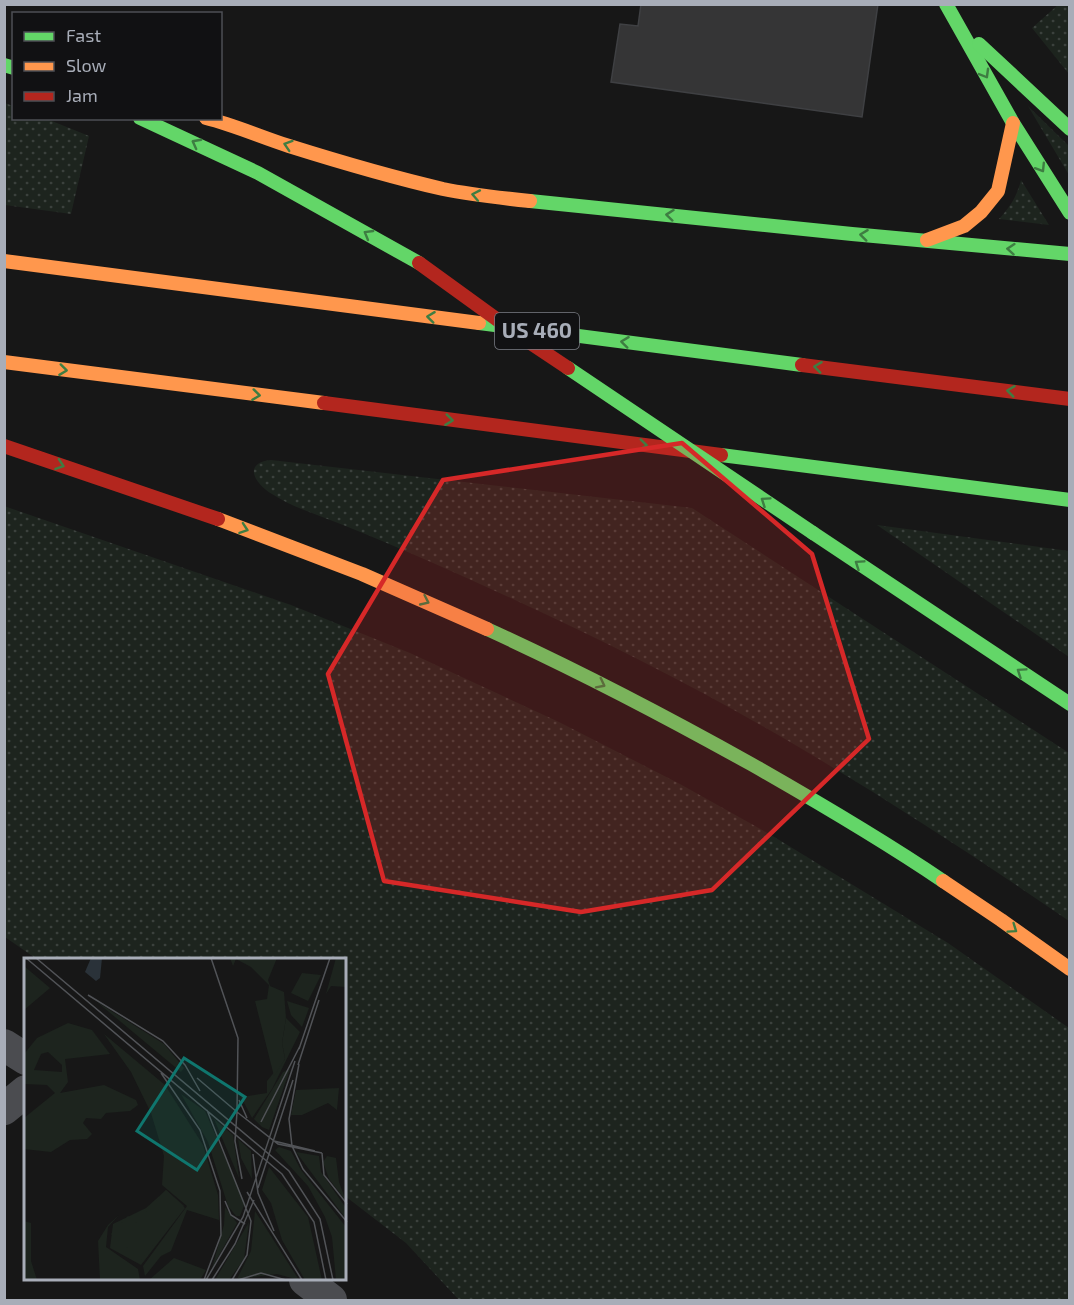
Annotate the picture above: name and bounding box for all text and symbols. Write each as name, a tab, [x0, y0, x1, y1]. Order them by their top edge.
legend	[12, 12, 222, 120]
text: Fast	[66, 24, 101, 46]
text: Slow	[66, 54, 107, 76]
one-way arrow	[978, 67, 989, 78]
text: Jam	[66, 84, 98, 106]
one-way arrow	[192, 139, 202, 150]
one-way arrow	[283, 140, 294, 152]
one-way arrow	[1034, 162, 1046, 172]
one-way arrow	[472, 189, 482, 202]
one-way arrow	[666, 209, 675, 222]
one-way arrow	[860, 229, 869, 242]
one-way arrow	[364, 230, 374, 241]
one-way arrow	[1007, 243, 1016, 256]
one-way arrow	[427, 312, 436, 324]
road number: US 460	[495, 313, 579, 349]
one-way arrow	[620, 337, 629, 349]
one-way arrow	[813, 361, 823, 374]
one-way arrow	[58, 363, 67, 376]
one-way arrow	[1007, 386, 1016, 398]
one-way arrow	[251, 388, 261, 401]
one-way arrow	[445, 413, 454, 426]
one-way arrow	[638, 438, 647, 450]
one-way arrow	[54, 457, 65, 470]
one-way arrow	[760, 497, 771, 508]
one-way arrow	[238, 521, 249, 534]
one-way arrow	[854, 560, 865, 571]
one-way arrow	[419, 594, 430, 606]
one-way arrow	[1017, 668, 1028, 679]
one-way arrow	[595, 677, 606, 688]
one-way arrow	[1007, 922, 1018, 933]
inset map	[24, 958, 346, 1281]

